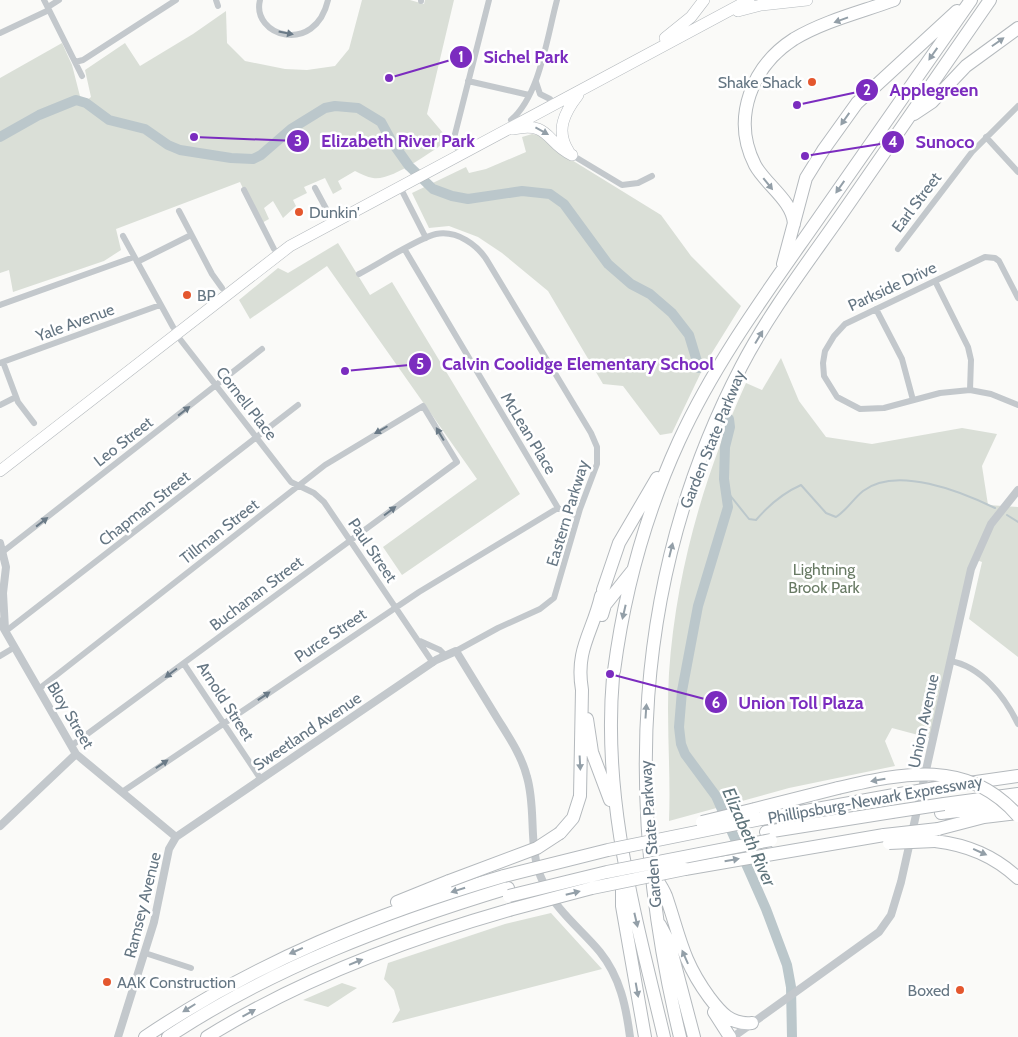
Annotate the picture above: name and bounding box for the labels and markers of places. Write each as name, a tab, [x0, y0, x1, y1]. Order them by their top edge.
callout: Sichel Park	[449, 41, 579, 74]
place label: Shake Shack	[718, 73, 803, 92]
callout: Applegreen	[854, 73, 988, 106]
marker: Shake Shack	[806, 76, 818, 88]
callout: Elizabeth River Park	[286, 124, 485, 157]
callout: Sunoco	[881, 125, 985, 158]
place label: Dunkin'	[309, 203, 360, 222]
marker: Dunkin'	[293, 206, 305, 218]
place label: BP	[197, 286, 216, 305]
marker: BP	[181, 289, 193, 301]
callout: Calvin Coolidge Elementary School	[407, 348, 724, 381]
callout: Union Toll Plaza	[703, 686, 874, 719]
place label: AAK Construction	[117, 973, 236, 992]
marker: AAK Construction	[101, 976, 113, 988]
place label: Boxed	[908, 981, 950, 1000]
marker: Boxed	[954, 984, 966, 996]

